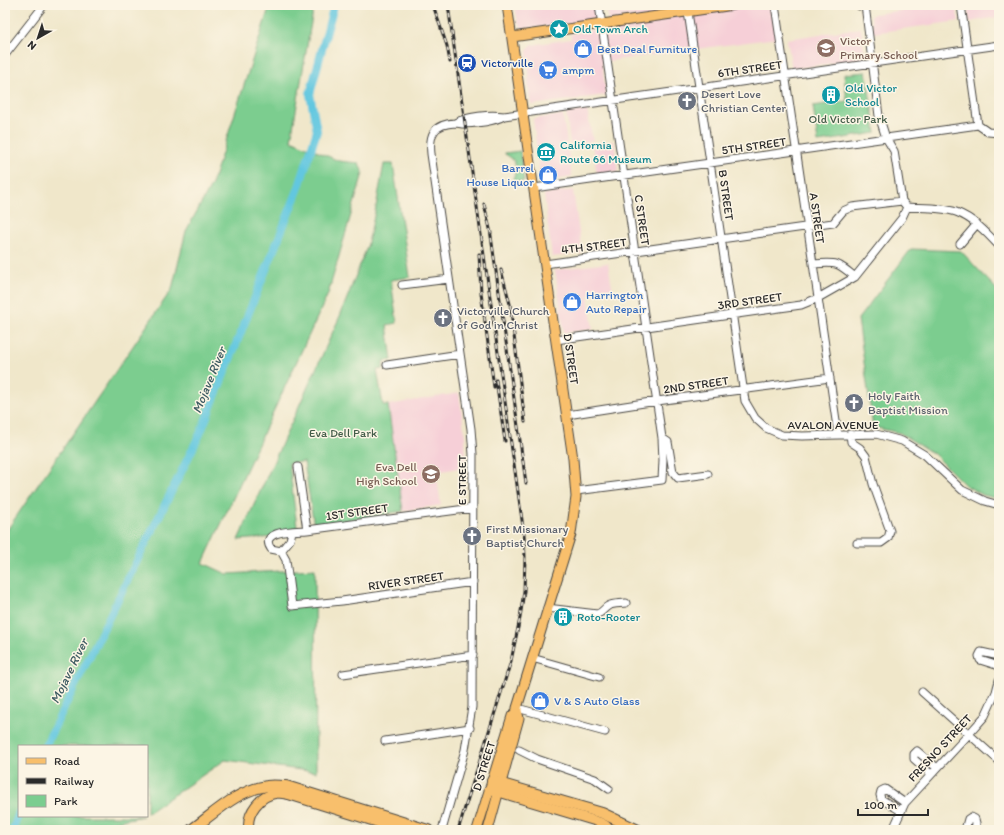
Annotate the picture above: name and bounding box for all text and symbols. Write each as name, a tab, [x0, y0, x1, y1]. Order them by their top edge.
north arrow	[18, 18, 58, 58]
place icon: Old Town Arch	[548, 18, 570, 40]
place label: Old Town Arch	[573, 22, 648, 36]
place label: Victor Primary School	[840, 34, 918, 62]
school or university icon: Victor Primary School	[815, 37, 837, 59]
text: N	[25, 38, 39, 53]
shop icon: Best Deal Furniture	[572, 38, 594, 60]
place label: Best Deal Furniture	[597, 42, 698, 56]
station icon: Victorville	[456, 52, 478, 74]
place label: Victorville	[481, 56, 534, 70]
street label: 6TH STREET	[717, 58, 783, 80]
supermarket icon: ampm	[537, 59, 559, 81]
place label: ampm	[562, 63, 594, 77]
place label: Old Victor School	[845, 81, 898, 109]
building icon: Old Victor School	[820, 84, 842, 106]
place label: Desert Love Christian Center	[701, 87, 787, 115]
church icon: Desert Love Christian Center	[676, 90, 698, 112]
park label: Old Victor Park	[809, 112, 888, 126]
street label: 5TH STREET	[721, 135, 787, 157]
place label: California Route 66 Museum	[560, 138, 652, 166]
museum icon: California Route 66 Museum	[535, 141, 557, 163]
place label: Barrel House Liquor	[466, 161, 535, 189]
shop icon: Barrel House Liquor	[537, 164, 559, 186]
street label: B STREET	[716, 169, 737, 222]
street label: A STREET	[806, 192, 828, 245]
street label: C STREET	[632, 194, 653, 247]
street label: 4TH STREET	[560, 235, 628, 257]
place label: Harrington Auto Repair	[586, 288, 647, 316]
street label: 3RD STREET	[717, 290, 783, 312]
shop icon: Harrington Auto Repair	[561, 291, 583, 313]
place label: Victorville Church of God in Christ	[457, 304, 550, 332]
church icon: Victorville Church of God in Christ	[432, 307, 454, 329]
street label: D STREET	[560, 333, 582, 386]
water label: Mojave River	[189, 343, 230, 415]
street label: 2ND STREET	[662, 373, 730, 397]
place label: Holy Faith Baptist Mission	[868, 389, 948, 417]
church icon: Holy Faith Baptist Mission	[843, 392, 865, 414]
street label: AVALON AVENUE	[787, 418, 879, 432]
park label: Eva Dell Park	[309, 426, 377, 440]
street label: E STREET	[455, 455, 469, 505]
place label: Eva Dell High School	[356, 460, 418, 488]
school or university icon: Eva Dell High School	[420, 463, 442, 485]
street label: 1ST STREET	[325, 501, 389, 523]
place label: First Missionary Baptist Church	[486, 522, 569, 550]
church icon: First Missionary Baptist Church	[461, 525, 483, 547]
street label: RIVER STREET	[367, 569, 445, 593]
building icon: Roto-Rooter	[552, 606, 574, 628]
place label: Roto-Rooter	[577, 610, 641, 624]
water label: Mojave River	[47, 635, 92, 706]
shop icon: V & S Auto Glass	[529, 690, 551, 712]
place label: V & S Auto Glass	[554, 694, 640, 708]
street label: FRESNO STREET	[905, 711, 975, 785]
street label: D STREET	[470, 739, 498, 793]
legend	[18, 745, 148, 817]
text: Road	[54, 754, 80, 768]
text: Railway	[54, 774, 94, 788]
scale bar	[858, 791, 928, 817]
text: Park	[54, 794, 78, 808]
text: 100 m	[864, 798, 897, 812]

